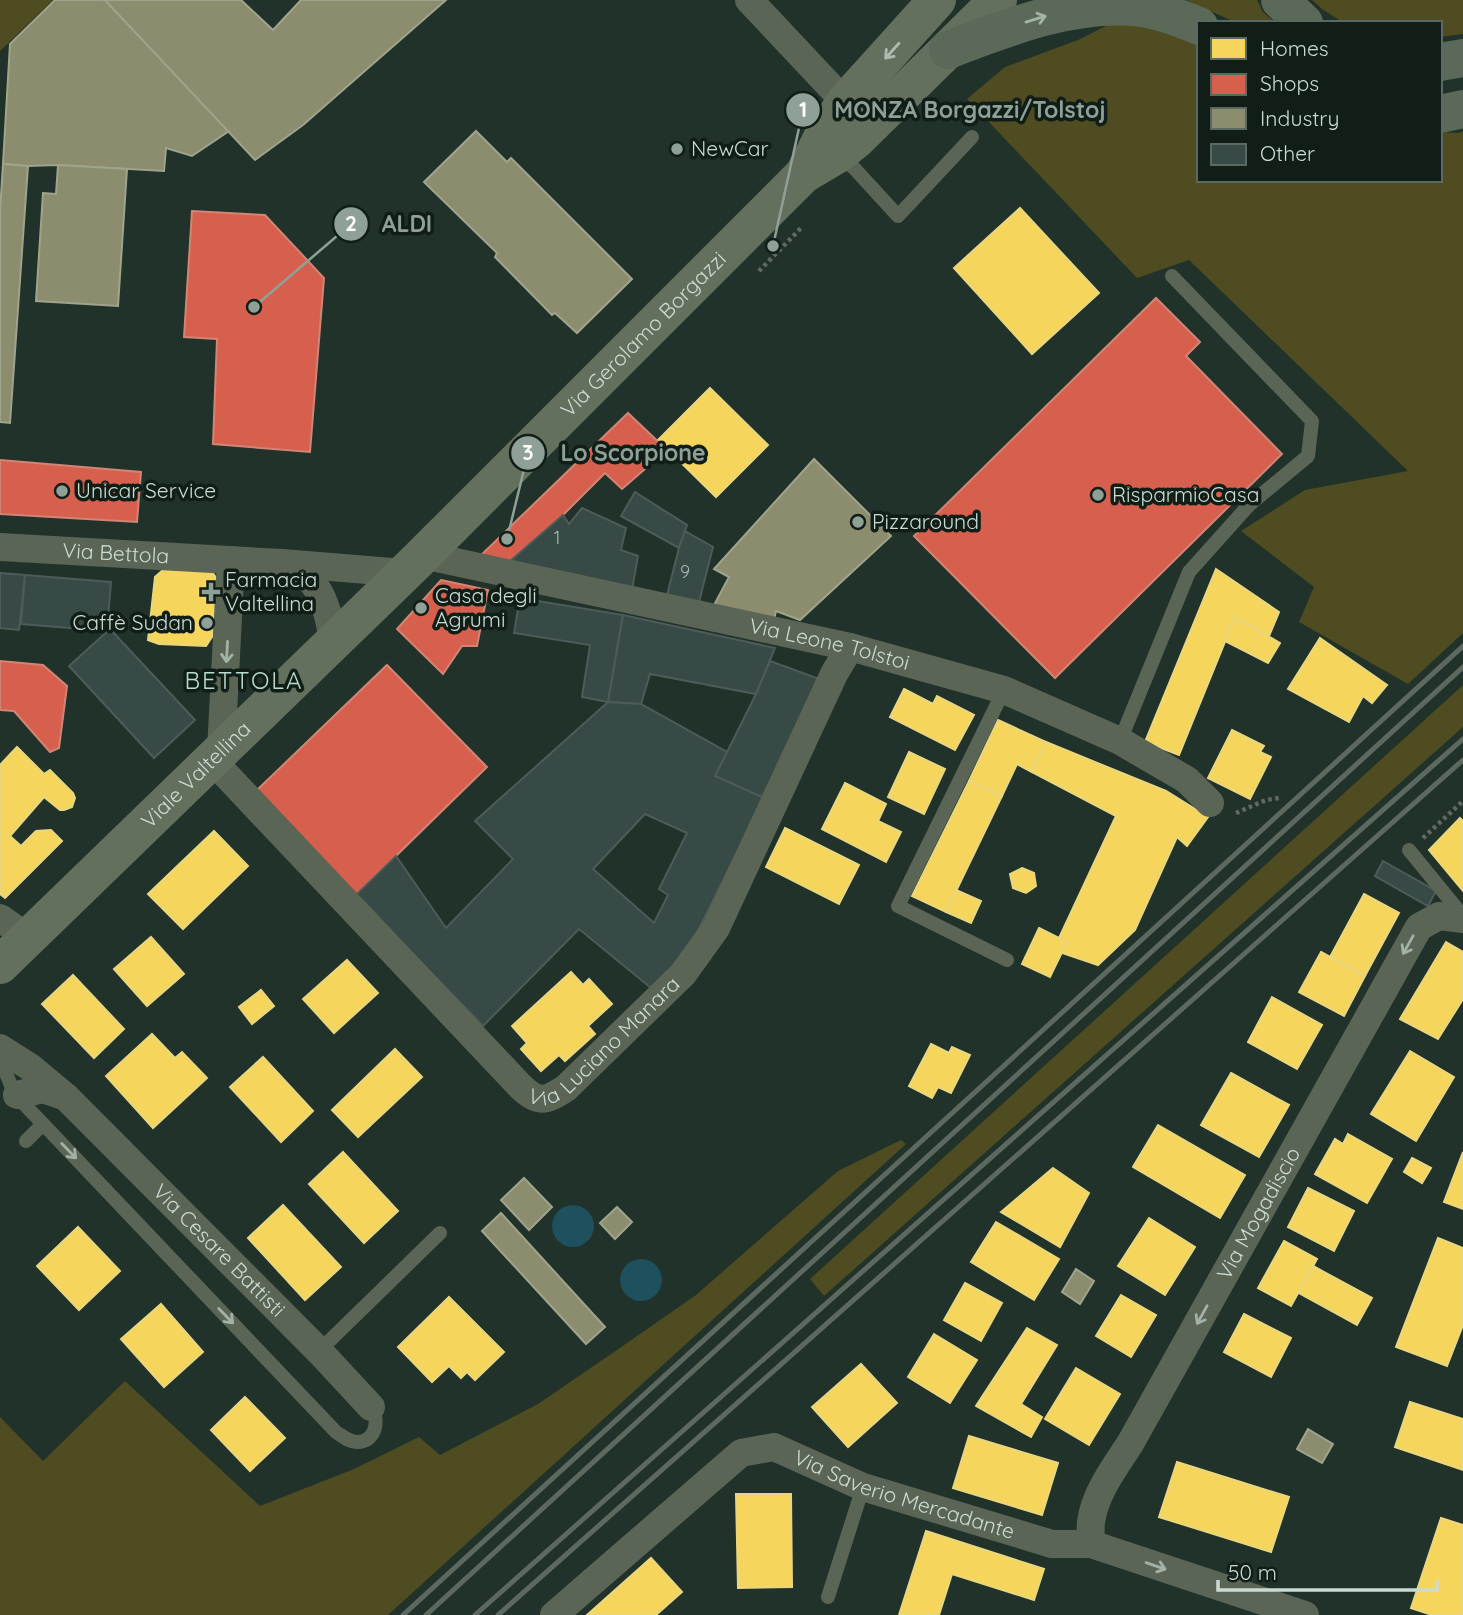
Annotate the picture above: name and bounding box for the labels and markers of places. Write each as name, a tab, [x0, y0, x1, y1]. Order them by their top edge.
callout: MONZA Borgazzi/Tolstoj	[785, 88, 1119, 132]
place label: NewCar	[691, 135, 768, 161]
marker: NewCar	[669, 141, 685, 157]
callout: ALDI	[333, 202, 447, 246]
callout: Lo Scorpione	[511, 431, 719, 475]
place label: Unicar Service	[76, 477, 216, 503]
place label: RisparmioCasa	[1112, 481, 1259, 507]
marker: Unicar Service	[54, 483, 70, 499]
marker: RisparmioCasa	[1090, 487, 1106, 503]
place label: Pizzaround	[872, 508, 979, 534]
marker: Pizzaround	[850, 514, 866, 530]
place label: Farmacia Valtellina	[225, 566, 317, 616]
place label: Casa degli Agrumi	[435, 582, 537, 632]
marker: Farmacia Valtellina	[203, 584, 219, 600]
marker: Casa degli Agrumi	[413, 600, 429, 616]
place label: Caffè Sudan	[73, 609, 193, 635]
marker: Caffè Sudan	[199, 615, 215, 631]

